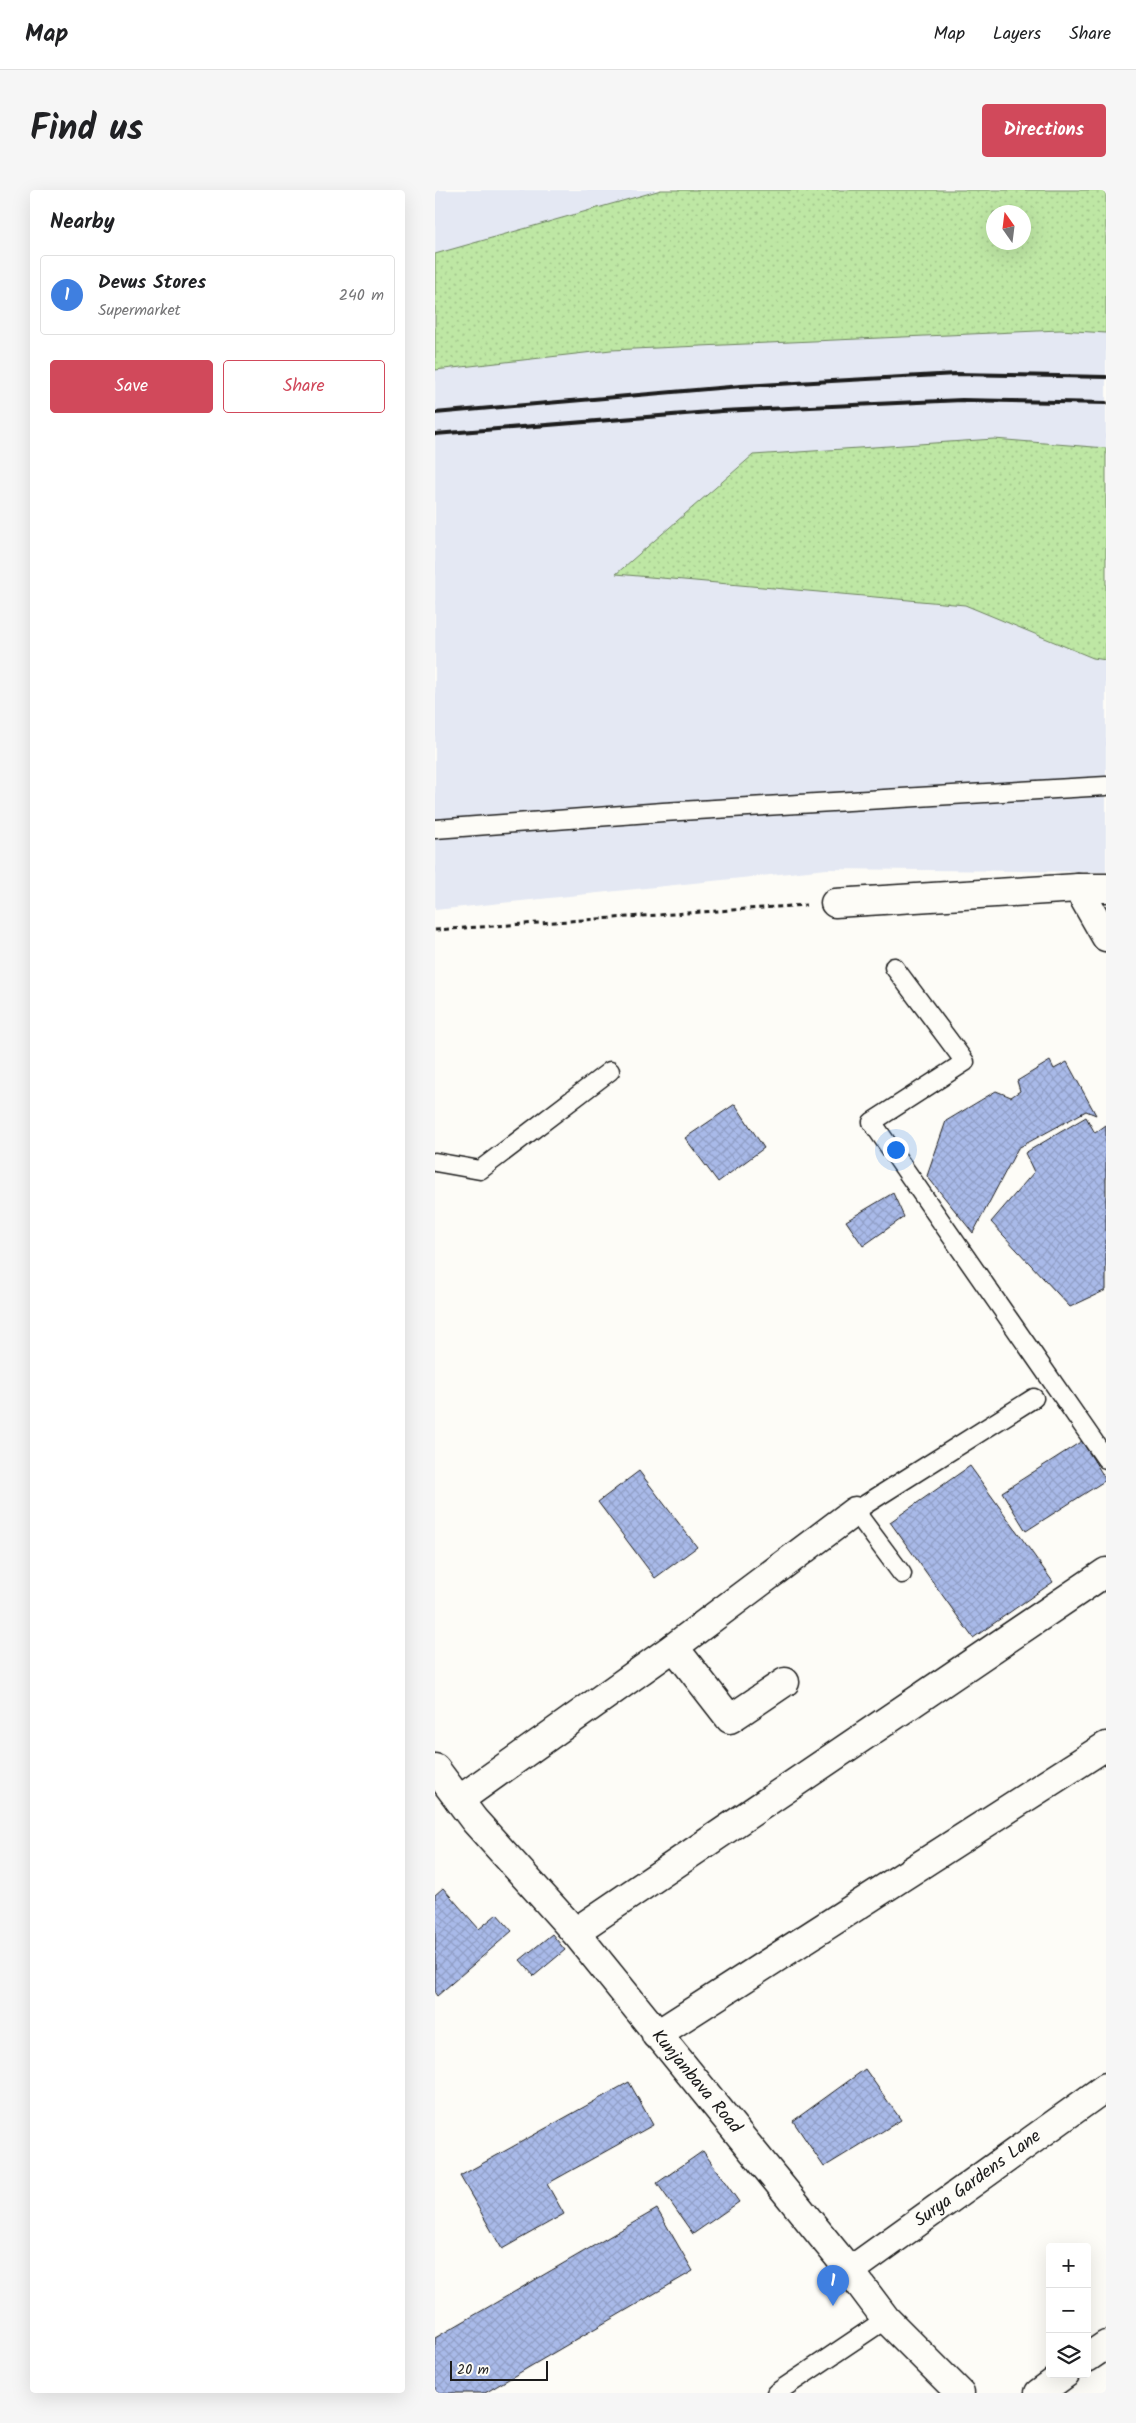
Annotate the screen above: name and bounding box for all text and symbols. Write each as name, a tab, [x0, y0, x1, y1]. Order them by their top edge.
text: Map	[25, 15, 68, 54]
text: Map	[934, 20, 965, 49]
text: Layers	[993, 20, 1041, 49]
text: Share	[1069, 20, 1111, 49]
text: Find us	[30, 102, 143, 158]
button: Directions	[982, 104, 1106, 157]
north arrow	[986, 205, 1031, 250]
text: Nearby	[50, 206, 115, 239]
text: Devus Stores	[98, 268, 206, 298]
text: 1	[65, 283, 69, 308]
text: 240 m	[339, 283, 384, 308]
text: Supermarket	[98, 298, 181, 323]
button: Save	[50, 360, 213, 413]
button: Share	[223, 360, 385, 413]
your location	[883, 1137, 909, 1163]
street label: Kunjanbava Road	[644, 2023, 749, 2141]
street label: Surya Gardens Lane	[908, 2123, 1048, 2235]
map controls	[1046, 2243, 1091, 2378]
button: +	[1046, 2243, 1091, 2288]
pin: 1	[817, 2265, 849, 2306]
button: −	[1046, 2288, 1091, 2333]
button: layers	[1046, 2333, 1091, 2378]
scale bar	[450, 2358, 547, 2381]
text: 20 m	[457, 2359, 489, 2381]

